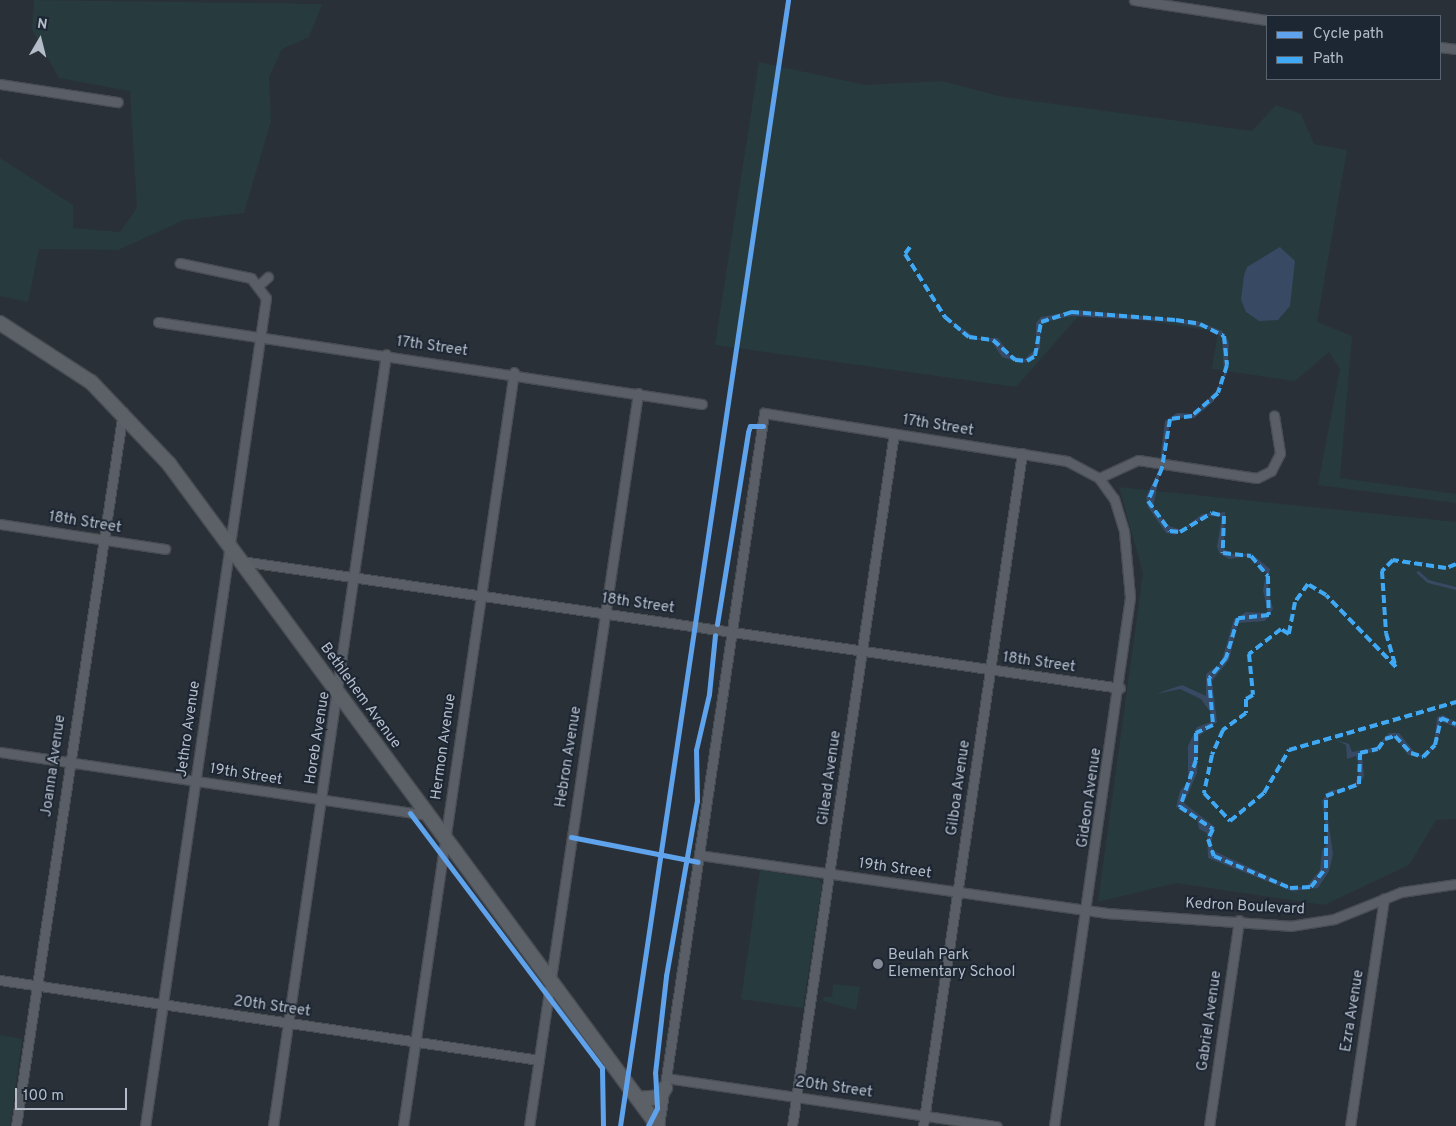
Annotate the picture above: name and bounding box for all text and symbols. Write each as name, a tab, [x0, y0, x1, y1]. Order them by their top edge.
north arrow	[15, 15, 65, 65]
legend	[1266, 15, 1441, 80]
text: N	[36, 16, 48, 34]
text: Cycle path	[1313, 25, 1384, 44]
text: Path	[1313, 50, 1344, 69]
street label: 17th Street	[395, 333, 469, 361]
street label: 17th Street	[901, 412, 975, 440]
street label: 18th Street	[47, 508, 123, 538]
street label: 18th Street	[601, 590, 675, 618]
street label: Bethlehem Avenue	[315, 639, 405, 753]
street label: 18th Street	[1002, 649, 1076, 677]
street label: Jethro Avenue	[173, 679, 205, 779]
street label: Horeb Avenue	[302, 690, 334, 786]
street label: Hermon Avenue	[428, 692, 460, 802]
street label: Hebron Avenue	[552, 705, 586, 809]
street label: Joanna Avenue	[38, 713, 70, 819]
street label: Gilead Avenue	[814, 729, 846, 827]
street label: Gilboa Avenue	[943, 739, 975, 837]
street label: Gideon Avenue	[1074, 747, 1106, 849]
street label: 19th Street	[208, 760, 284, 790]
street label: 19th Street	[858, 855, 932, 883]
street label: Kedron Boulevard	[1185, 895, 1305, 919]
place label: Beulah Park Elementary School	[888, 946, 1015, 981]
marker: Beulah Park Elementary School	[872, 958, 884, 970]
street label: Ezra Avenue	[1338, 968, 1368, 1054]
street label: Gabriel Avenue	[1194, 969, 1226, 1073]
street label: 20th Street	[232, 993, 312, 1021]
street label: 20th Street	[794, 1074, 874, 1102]
scale bar	[18, 1078, 130, 1110]
text: 100 m	[23, 1087, 64, 1106]

